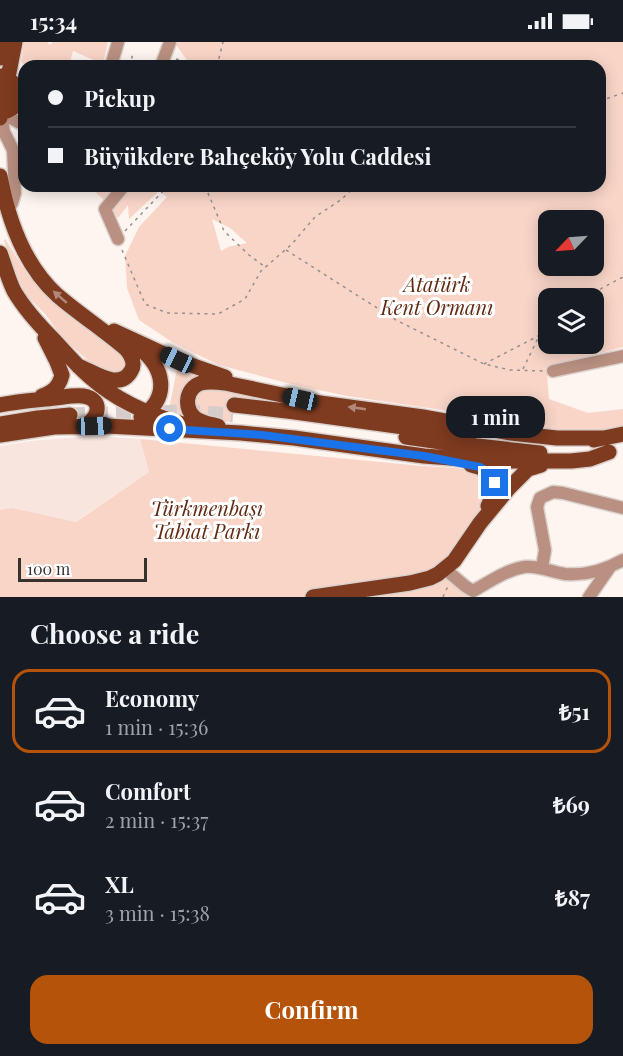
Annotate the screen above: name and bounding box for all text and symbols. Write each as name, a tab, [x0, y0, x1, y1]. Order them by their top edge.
text: 15:34	[30, 6, 77, 36]
text: Pickup	[84, 83, 155, 113]
text: Büyükdere Bahçeköy Yolu Caddesi	[84, 141, 431, 171]
north arrow	[538, 210, 604, 276]
map controls	[538, 210, 604, 354]
park label: Atatürk Kent Ormanı	[380, 270, 493, 320]
button: layers	[538, 288, 604, 354]
one-way arrow	[53, 291, 68, 304]
car	[157, 344, 197, 376]
car	[280, 386, 320, 412]
callout: 1 min	[446, 396, 544, 438]
one-way arrow	[347, 403, 366, 413]
text: 1 min	[471, 403, 520, 430]
route start	[156, 415, 183, 442]
car	[76, 416, 112, 436]
route end	[481, 469, 508, 496]
park label: Türkmenbaşı Tabiat Parkı	[151, 494, 263, 544]
scale bar	[18, 555, 147, 582]
text: 100 m	[27, 558, 70, 579]
text: Choose a ride	[30, 615, 199, 651]
text: Economy	[105, 683, 199, 713]
icon: car	[33, 684, 87, 738]
text: ₺51	[559, 696, 590, 726]
text: 1 min · 15:36	[105, 713, 208, 740]
text: Comfort	[105, 776, 191, 806]
icon: car	[33, 777, 87, 831]
text: ₺69	[553, 789, 590, 819]
text: 2 min · 15:37	[105, 806, 208, 833]
text: XL	[105, 869, 134, 899]
icon: car	[33, 870, 87, 924]
text: ₺87	[555, 882, 590, 912]
text: 3 min · 15:38	[105, 899, 210, 926]
button: Confirm	[30, 975, 593, 1044]

